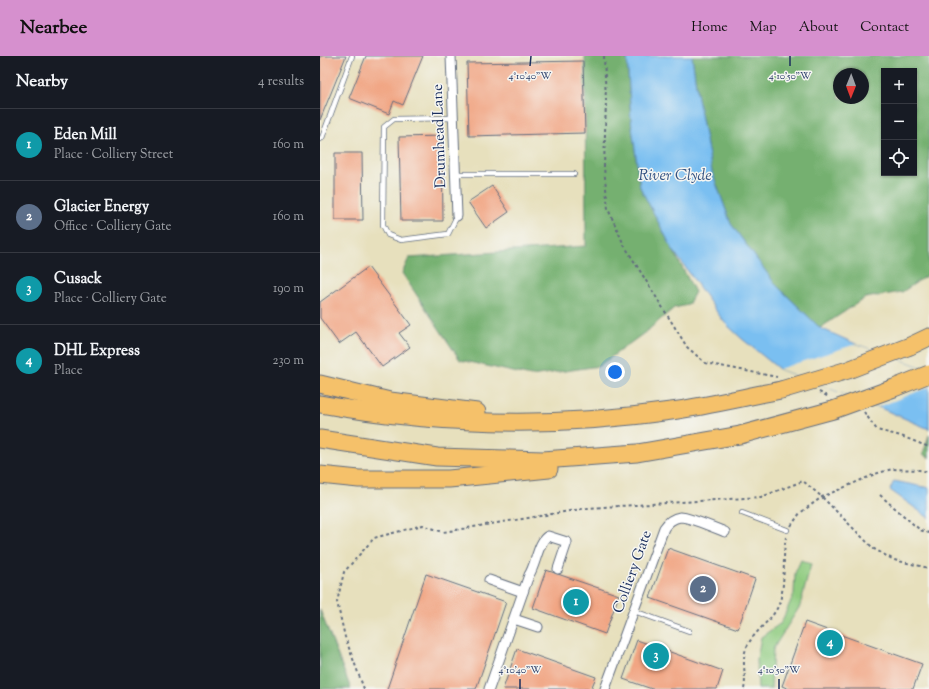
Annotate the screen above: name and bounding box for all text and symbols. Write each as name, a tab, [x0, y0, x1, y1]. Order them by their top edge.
text: Nearbee	[20, 15, 87, 42]
text: Home	[691, 18, 728, 38]
text: Map	[750, 18, 777, 38]
text: About	[799, 18, 838, 38]
text: Contact	[860, 18, 909, 38]
north arrow	[833, 68, 869, 104]
map controls	[881, 68, 917, 176]
button: +	[881, 68, 917, 104]
text: 4°10'40"W	[509, 69, 551, 84]
text: 4°10'50"W	[769, 69, 811, 84]
text: Nearby	[16, 70, 68, 94]
text: 4 results	[258, 73, 304, 91]
street label: Drumhead Lane	[428, 84, 452, 188]
button: −	[881, 104, 917, 140]
text: Eden Mill	[54, 125, 117, 146]
text: 1	[27, 136, 31, 154]
text: 160 m	[273, 136, 304, 154]
button: locate	[881, 140, 917, 176]
text: Place · Colliery Street	[54, 146, 173, 164]
water label: River Clyde	[638, 165, 712, 188]
text: Glacier Energy	[54, 197, 149, 218]
text: 2	[26, 208, 32, 226]
text: 160 m	[273, 208, 304, 226]
text: Office · Colliery Gate	[54, 218, 172, 236]
text: Cusack	[54, 269, 102, 290]
text: 3	[26, 280, 32, 298]
text: 190 m	[273, 280, 304, 298]
text: Place · Colliery Gate	[54, 290, 167, 308]
text: DHL Express	[54, 341, 140, 362]
text: 4	[26, 352, 32, 370]
text: 230 m	[272, 352, 304, 370]
text: Place	[54, 362, 83, 380]
your location	[605, 362, 625, 382]
street label: Colliery Gate	[608, 528, 658, 616]
pin: 2	[690, 574, 716, 604]
pin: 1	[563, 587, 589, 617]
pin: 4	[817, 628, 843, 658]
pin: 3	[643, 641, 669, 671]
text: 4°10'40"W	[499, 663, 541, 678]
text: 4°10'50"W	[758, 663, 800, 678]

